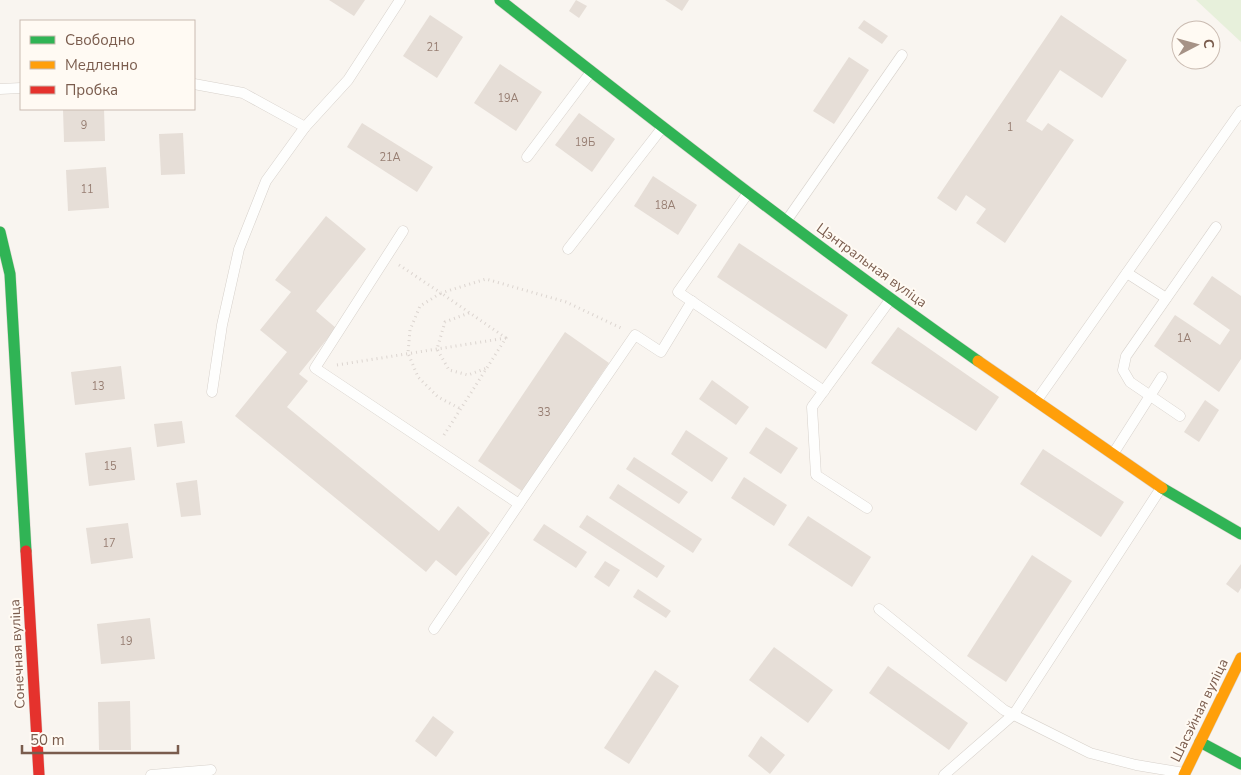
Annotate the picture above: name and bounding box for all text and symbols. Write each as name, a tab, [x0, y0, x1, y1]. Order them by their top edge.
legend	[20, 20, 195, 110]
north arrow	[1171, 20, 1221, 70]
text: Свободно	[65, 30, 135, 50]
text: С	[1198, 38, 1218, 50]
house number: 21	[426, 40, 440, 55]
text: Медленно	[65, 55, 138, 75]
text: Пробка	[65, 80, 118, 100]
house number: 19А	[497, 91, 519, 106]
house number: 9	[81, 118, 87, 133]
house number: 1	[1007, 120, 1013, 135]
house number: 19Б	[575, 135, 595, 150]
house number: 21А	[379, 150, 401, 165]
house number: 11	[80, 182, 94, 197]
house number: 18А	[654, 198, 676, 213]
street label: Цэнтральная вуліца	[812, 219, 931, 312]
house number: 1А	[1177, 331, 1191, 346]
house number: 13	[91, 379, 105, 394]
house number: 33	[537, 405, 551, 420]
house number: 15	[103, 459, 117, 474]
house number: 17	[102, 536, 116, 551]
street label: Сонечная вуліца	[5, 599, 30, 709]
house number: 19	[119, 634, 133, 649]
street label: Шасэйная вуліца	[1166, 655, 1233, 765]
scale bar	[22, 722, 179, 754]
text: 50 m	[30, 730, 65, 750]

